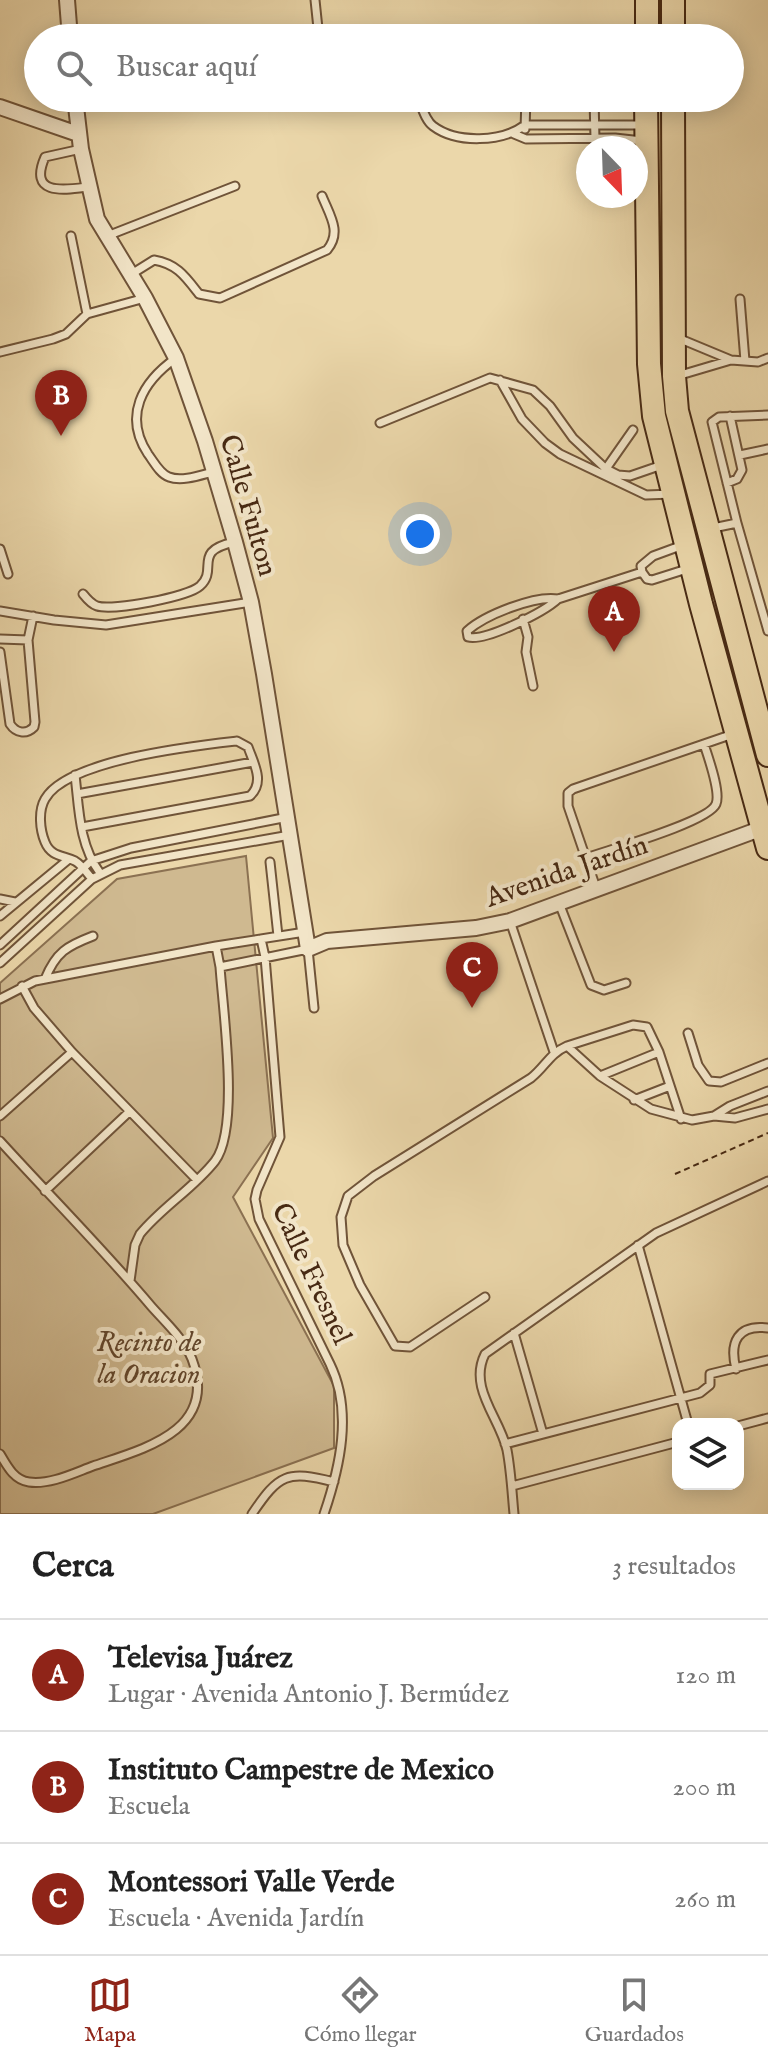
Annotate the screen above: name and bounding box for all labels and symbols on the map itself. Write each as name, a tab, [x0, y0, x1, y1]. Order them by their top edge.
north arrow	[576, 136, 648, 208]
pin: B	[35, 370, 87, 436]
street label: Calle Fulton	[211, 431, 284, 581]
your location	[400, 514, 440, 554]
pin: A	[588, 586, 640, 652]
street label: Avenida Jardín	[480, 828, 653, 917]
pin: C	[446, 942, 498, 1008]
street label: Calle Fresnel	[263, 1198, 359, 1351]
park label: Recinto de la Oracion	[97, 1326, 202, 1393]

